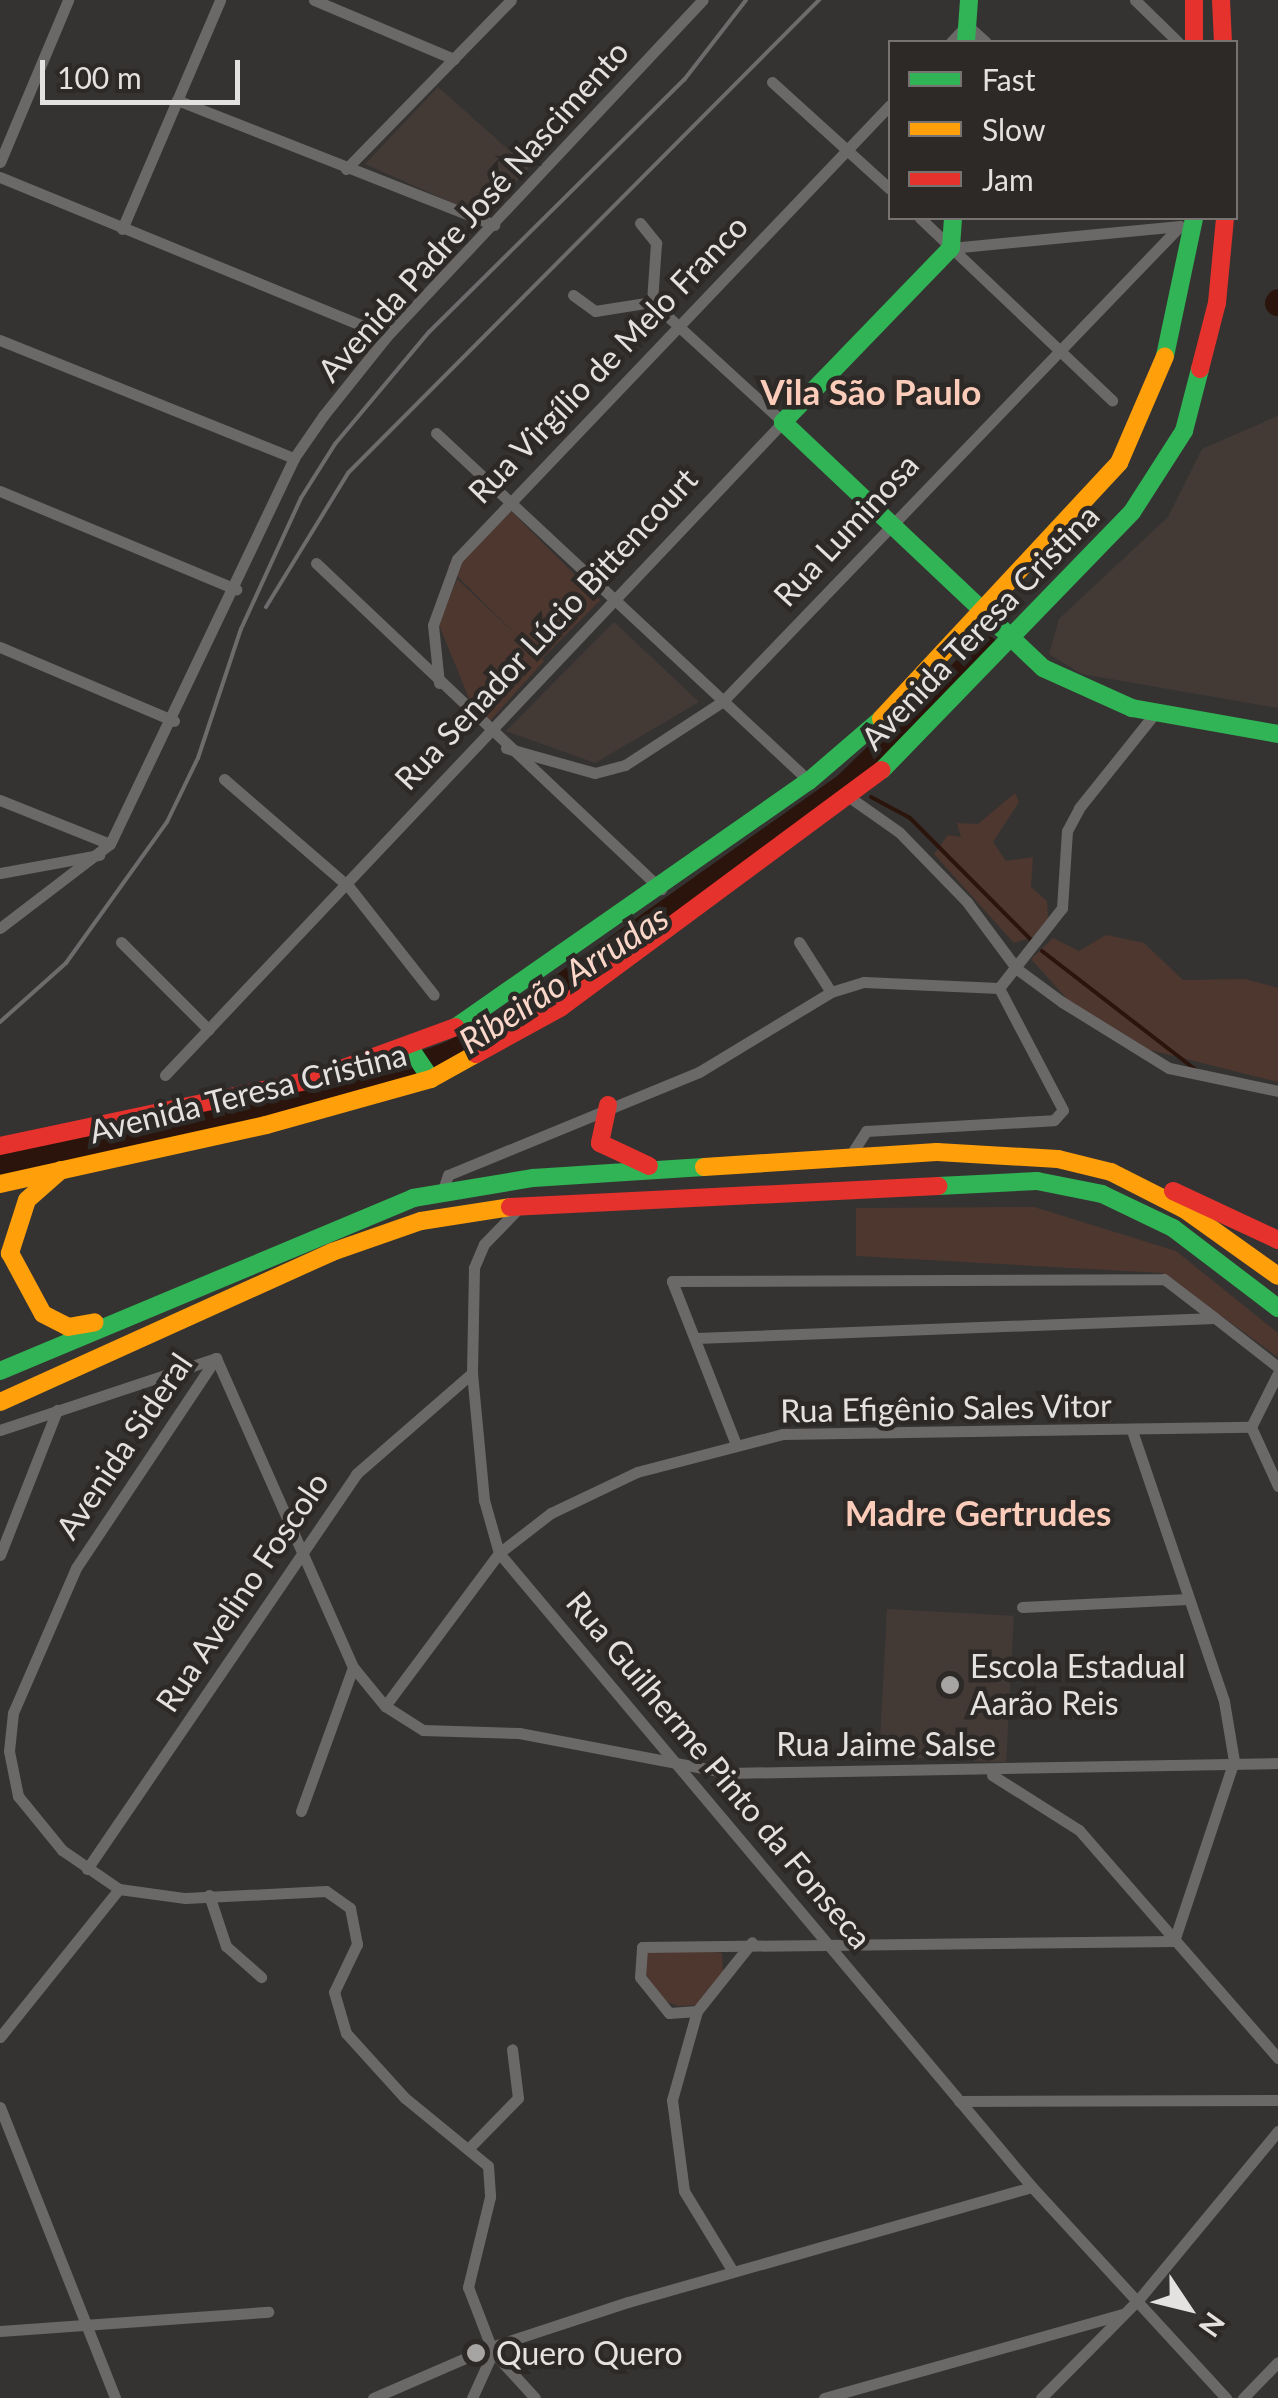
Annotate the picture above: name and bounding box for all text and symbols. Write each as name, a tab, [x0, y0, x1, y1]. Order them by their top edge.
street label: Avenida Padre José Nascimento	[309, 32, 637, 390]
scale bar	[45, 40, 245, 102]
legend	[888, 40, 1238, 220]
text: 100 m	[57, 59, 142, 95]
text: Fast	[982, 61, 1036, 97]
text: Slow	[982, 111, 1045, 147]
text: Jam	[982, 161, 1034, 197]
street label: Rua Virgílio de Melo Franco	[460, 207, 756, 511]
district label: Vila São Paulo	[761, 370, 981, 412]
street label: Rua Luminosa	[766, 446, 926, 614]
street label: Rua Senador Lúcio Bittencourt	[387, 460, 705, 798]
street label: Avenida Teresa Cristina	[853, 496, 1107, 758]
water label: Ribeirão Arrudas	[450, 895, 676, 1061]
street label: Avenida Teresa Cristina	[85, 1035, 411, 1151]
street label: Avenida Sideral	[48, 1346, 200, 1546]
street label: Rua Efigênio Sales Vitor	[779, 1386, 1113, 1430]
street label: Rua Avelino Foscolo	[147, 1465, 337, 1719]
district label: Madre Gertrudes	[845, 1491, 1111, 1533]
street label: Rua Guilherme Pinto da Fonseca	[558, 1584, 880, 1956]
place label: Escola Estadual Aarão Reis	[970, 1648, 1186, 1723]
marker: Escola Estadual Aarão Reis	[939, 1674, 961, 1696]
street label: Rua Jaime Salse	[776, 1725, 996, 1763]
north arrow	[1138, 2258, 1238, 2358]
text: N	[1192, 2307, 1233, 2344]
place label: Quero Quero	[496, 2334, 683, 2372]
marker: Quero Quero	[465, 2342, 487, 2364]

